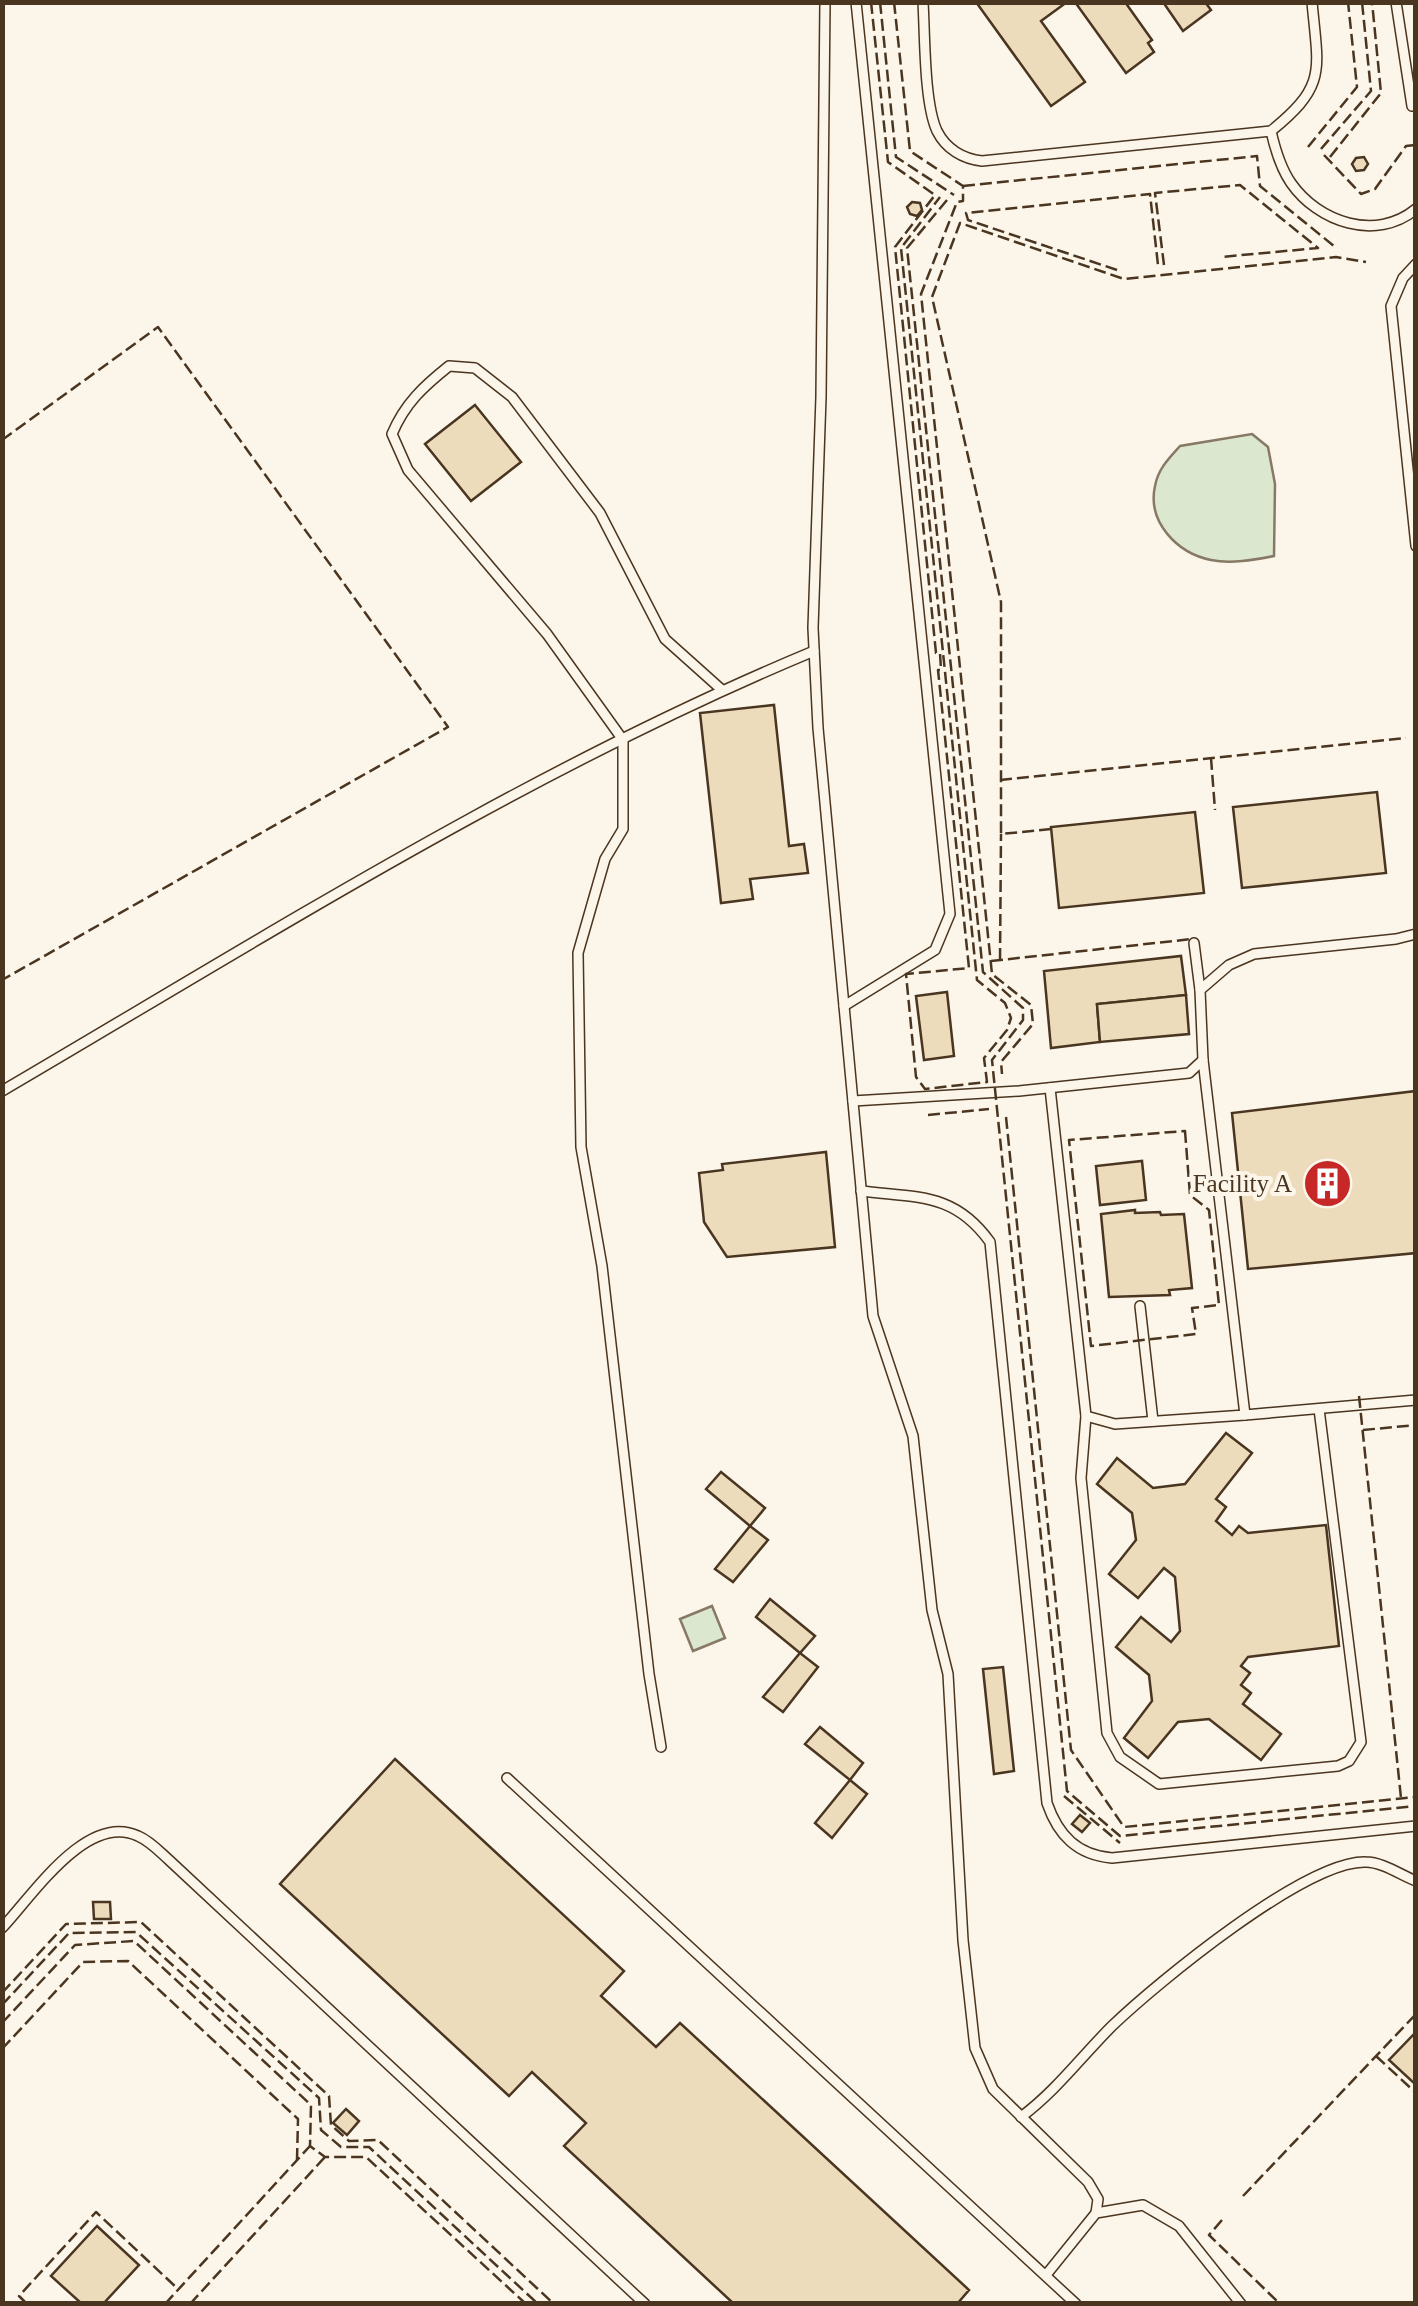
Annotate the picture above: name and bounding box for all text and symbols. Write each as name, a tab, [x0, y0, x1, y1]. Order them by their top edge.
building icon: Facility A	[1301, 1157, 1353, 1209]
place label: Facility A	[1193, 1170, 1292, 1197]

